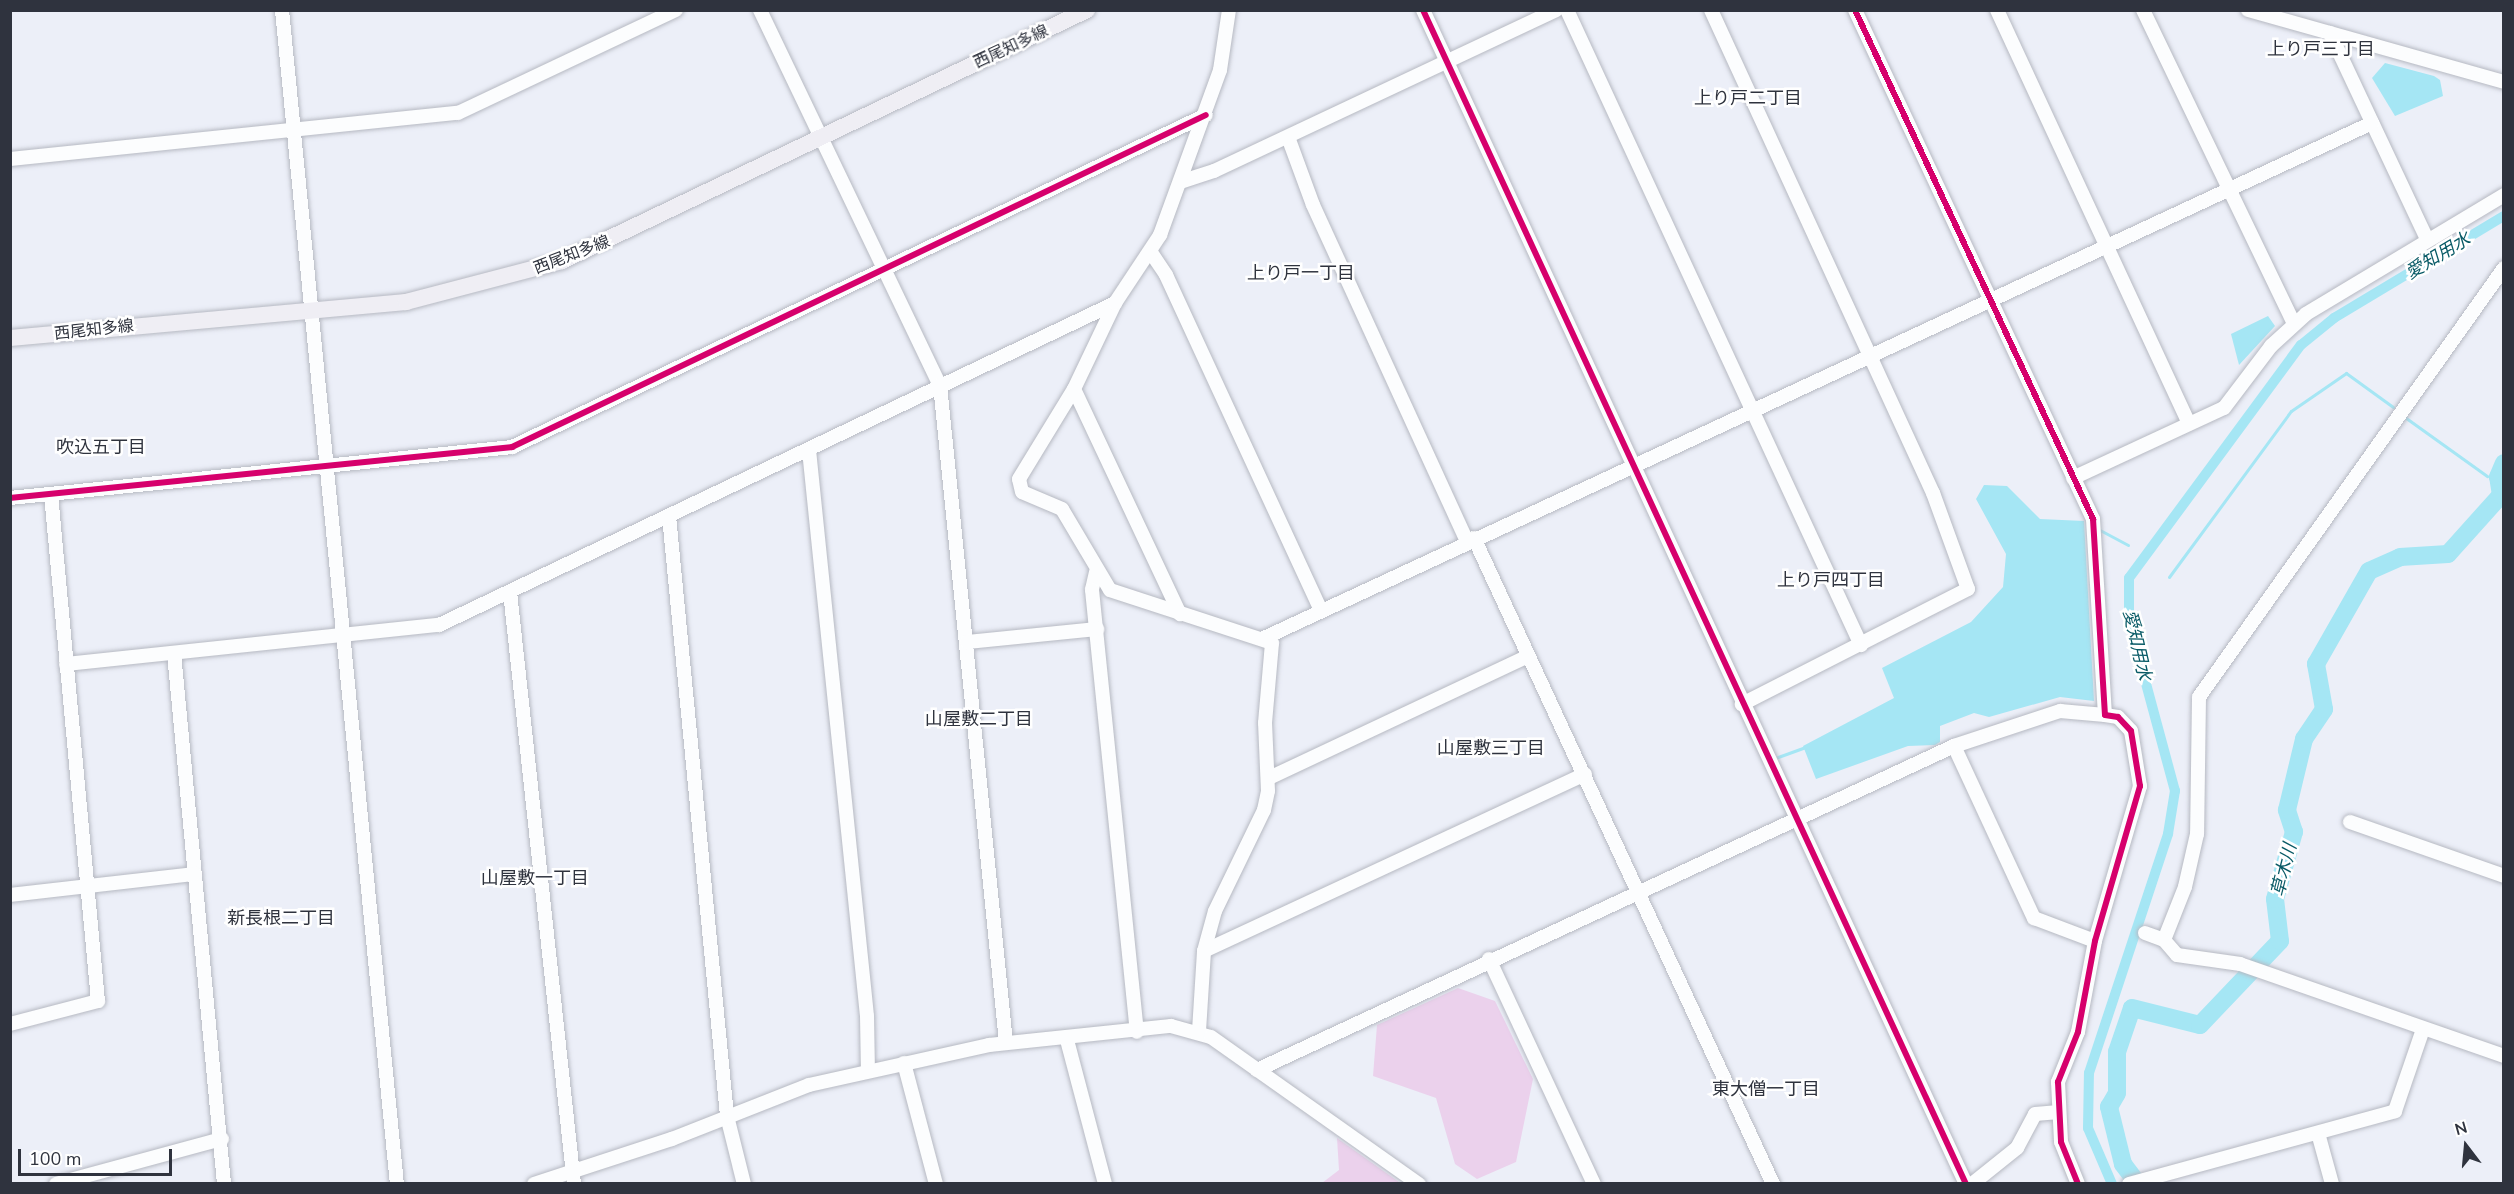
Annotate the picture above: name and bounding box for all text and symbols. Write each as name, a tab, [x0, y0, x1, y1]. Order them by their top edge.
street label: 西尾知多線	[971, 21, 1051, 73]
district label: 上り戸三丁目	[2267, 38, 2375, 60]
district label: 上り戸二丁目	[1694, 87, 1802, 109]
water label: 愛知用水	[2402, 228, 2474, 284]
street label: 西尾知多線	[531, 232, 613, 278]
district label: 上り戸一丁目	[1247, 262, 1355, 284]
street label: 西尾知多線	[53, 316, 135, 344]
district label: 吹込五丁目	[56, 436, 146, 458]
district label: 上り戸四丁目	[1777, 569, 1885, 591]
water label: 愛知用水	[2118, 607, 2156, 683]
district label: 山屋敷二丁目	[925, 708, 1033, 730]
district label: 山屋敷三丁目	[1437, 737, 1545, 759]
water label: 草木川	[2267, 841, 2301, 899]
district label: 山屋敷一丁目	[481, 867, 589, 889]
district label: 新長根二丁目	[227, 907, 335, 929]
district label: 東大僧一丁目	[1712, 1078, 1820, 1100]
north arrow	[2436, 1116, 2496, 1176]
text: N	[2452, 1116, 2470, 1141]
scale bar	[21, 1137, 176, 1175]
text: 100 m	[29, 1147, 81, 1171]

